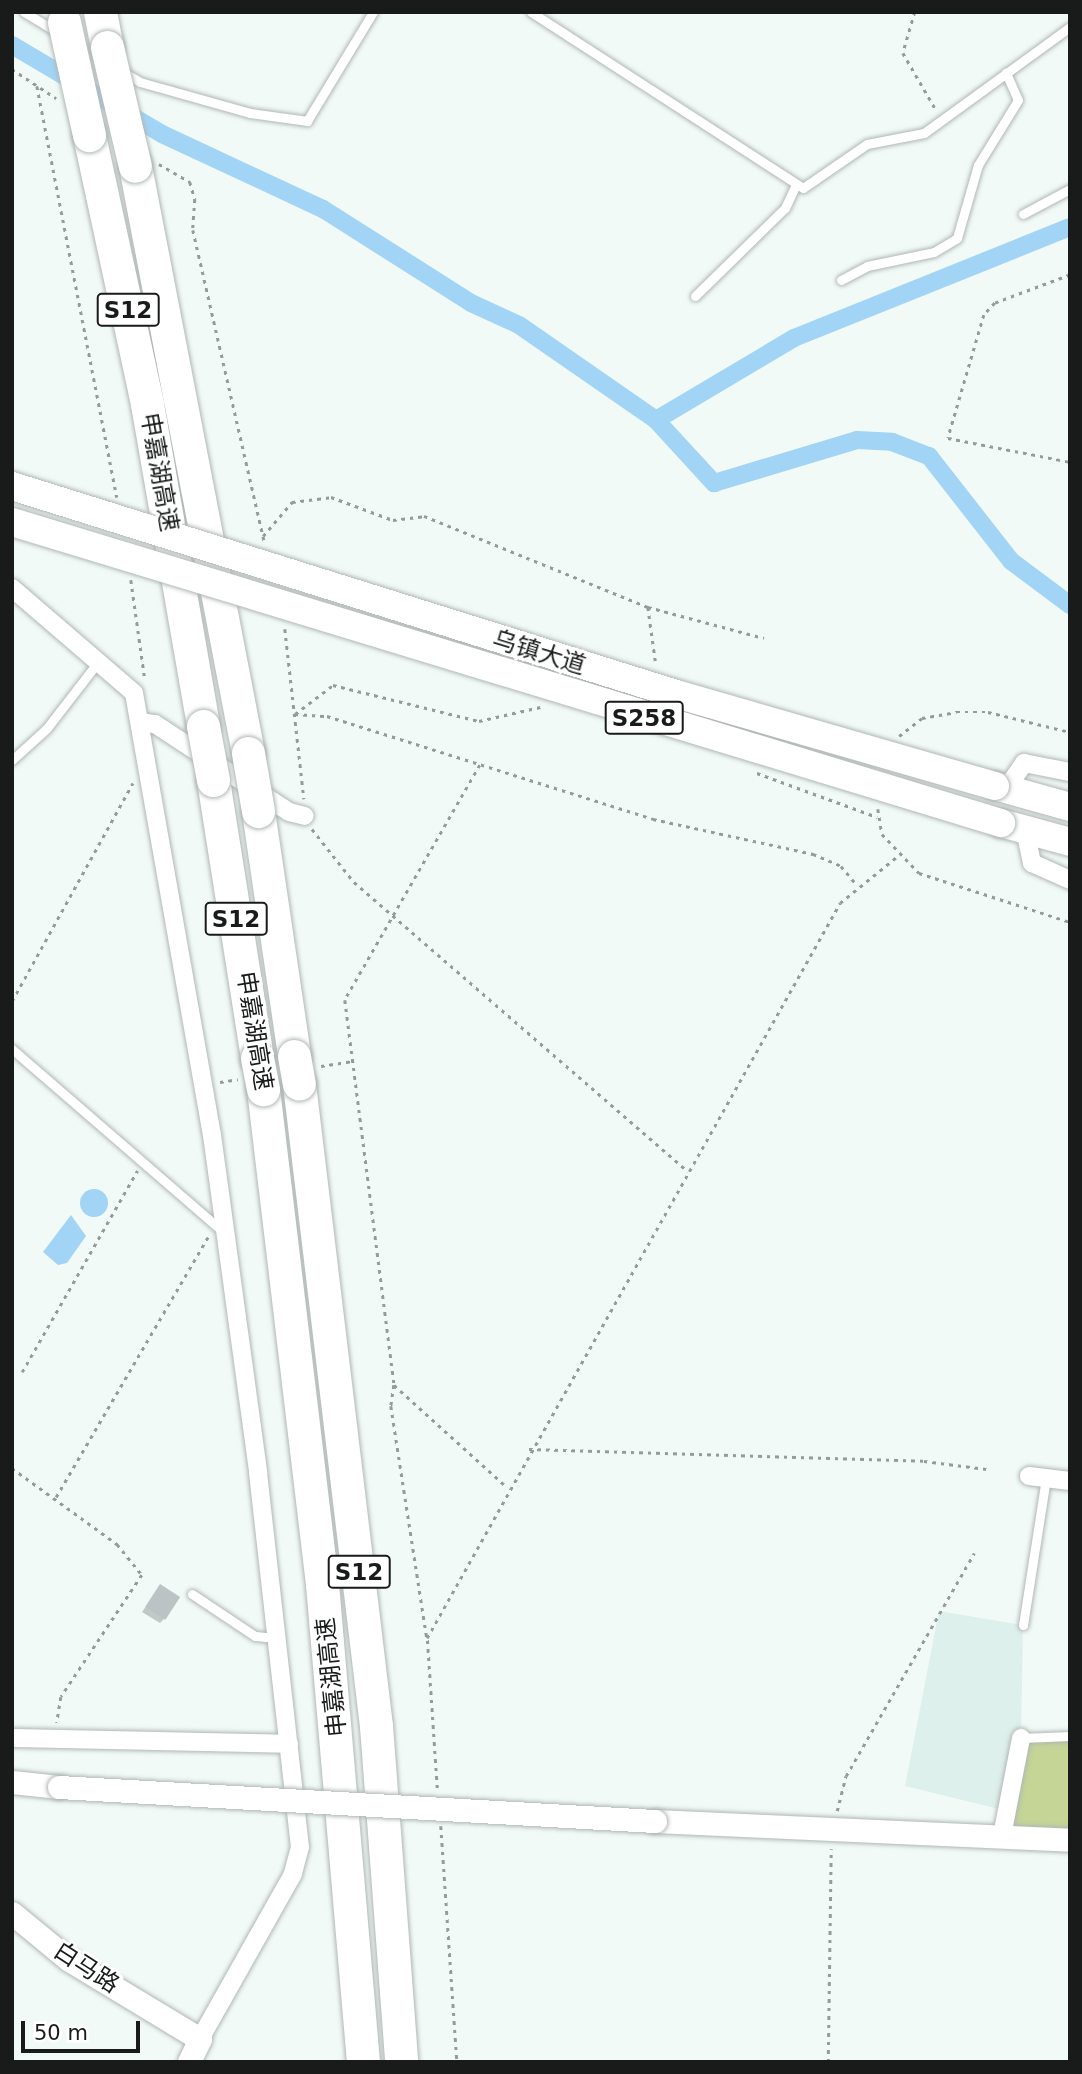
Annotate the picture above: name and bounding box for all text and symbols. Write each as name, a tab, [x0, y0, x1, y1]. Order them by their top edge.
road number: S12	[96, 290, 160, 330]
street label: 申嘉湖高速	[134, 410, 184, 534]
street label: 乌镇大道	[489, 625, 589, 681]
road number: S258	[604, 698, 684, 738]
road number: S12	[204, 900, 268, 938]
street label: 申嘉湖高速	[230, 969, 278, 1093]
road number: S12	[328, 1553, 390, 1592]
street label: 申嘉湖高速	[311, 1616, 353, 1738]
street label: 白马路	[48, 1936, 124, 2000]
scale bar	[24, 2008, 144, 2052]
text: 50 m	[34, 2021, 88, 2045]

